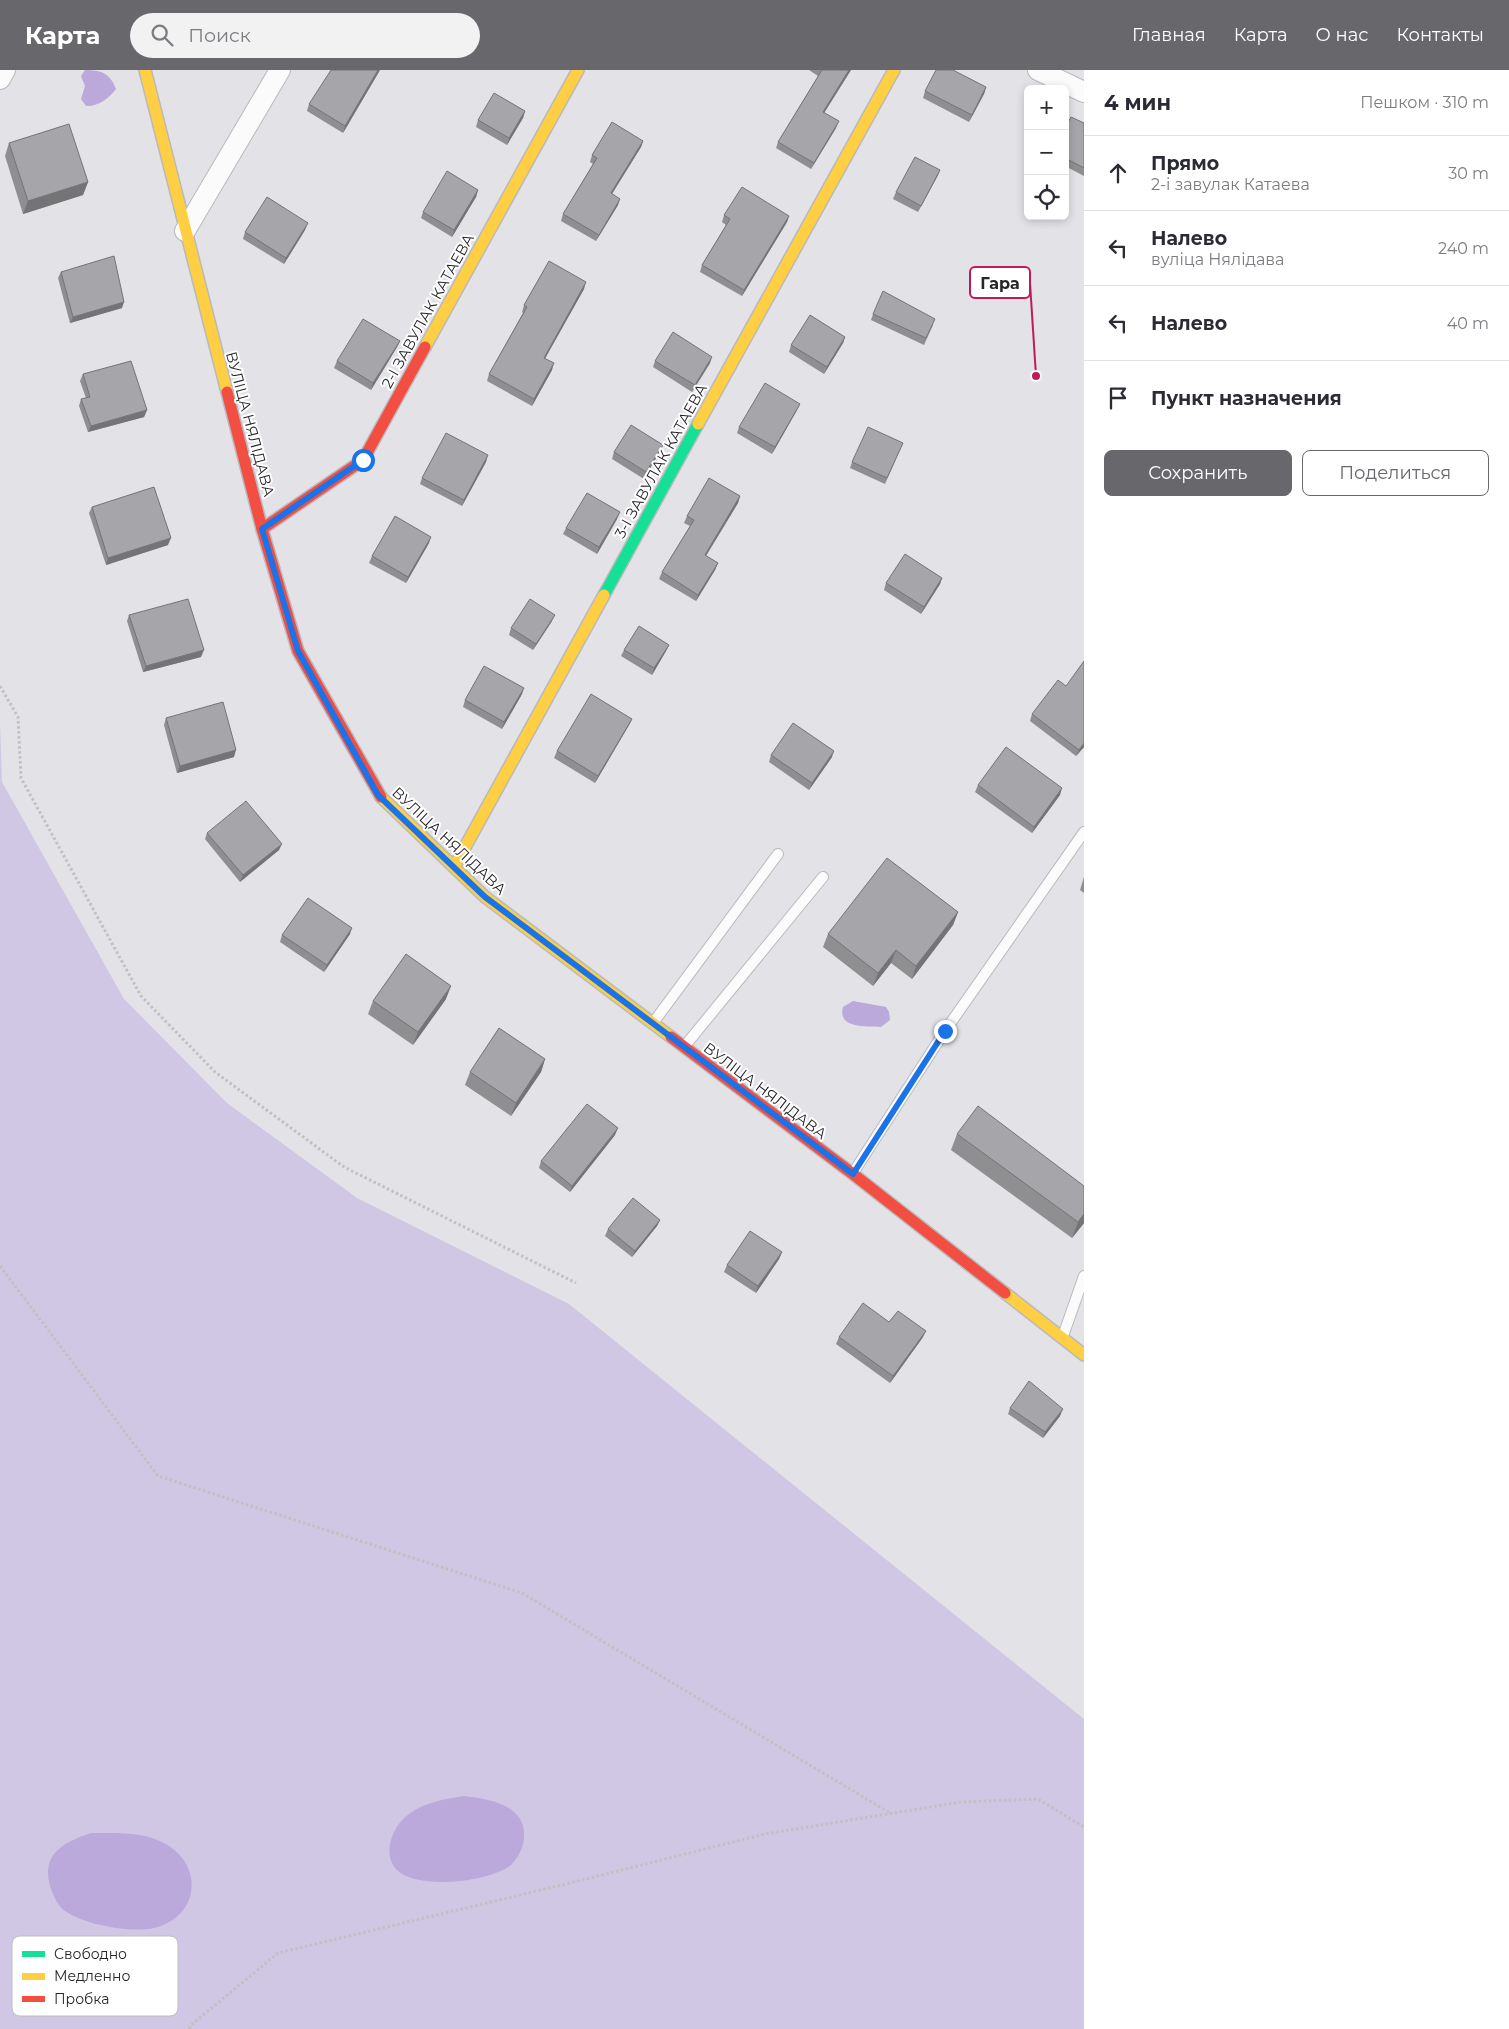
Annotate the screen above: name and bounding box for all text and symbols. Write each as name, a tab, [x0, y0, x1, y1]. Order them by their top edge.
search box	[130, 13, 480, 58]
text: Карта	[25, 21, 100, 50]
icon: search	[148, 21, 176, 49]
text: Поиск	[188, 24, 251, 47]
text: Главная	[1132, 24, 1206, 46]
text: Карта	[1234, 24, 1288, 46]
text: О нас	[1316, 24, 1368, 46]
text: Контакты	[1396, 24, 1484, 46]
map controls	[1024, 85, 1069, 220]
button: +	[1024, 85, 1069, 130]
text: 4 мин	[1104, 90, 1171, 115]
text: Пешком · 310 m	[1360, 93, 1489, 112]
button: −	[1024, 130, 1069, 175]
text: Прямо	[1151, 152, 1219, 175]
icon: ahead	[1104, 159, 1132, 187]
text: 30 m	[1448, 164, 1489, 183]
button: locate	[1024, 175, 1069, 220]
text: 2-і завулак Катаева	[1151, 175, 1310, 194]
text: Налево	[1151, 227, 1227, 250]
street label: 2-І ЗАВУЛАК КАТАЕВА	[377, 230, 478, 391]
icon: left	[1104, 234, 1132, 262]
text: 240 m	[1438, 239, 1489, 258]
text: вуліца Нялідава	[1151, 250, 1284, 269]
callout: Гара	[970, 267, 1030, 298]
text: Гара	[980, 274, 1020, 293]
icon: left	[1104, 309, 1132, 337]
text: Налево	[1151, 312, 1227, 335]
text: 40 m	[1447, 314, 1489, 333]
street label: ВУЛІЦА НЯЛІДАВА	[222, 349, 279, 498]
street label: 3-І ЗАВУЛАК КАТАЕВА	[610, 380, 711, 541]
icon: arrive	[1104, 384, 1132, 412]
text: Пункт назначения	[1151, 387, 1342, 410]
route start	[352, 449, 375, 472]
button: Сохранить	[1104, 450, 1292, 496]
button: Поделиться	[1302, 450, 1489, 496]
street label: ВУЛІЦА НЯЛІДАВА	[388, 783, 510, 899]
route end	[934, 1020, 957, 1043]
street label: ВУЛІЦА НЯЛІДАВА	[700, 1038, 831, 1143]
legend	[12, 1936, 178, 2016]
text: Свободно	[54, 1945, 127, 1963]
text: Медленно	[54, 1967, 130, 1985]
text: Пробка	[54, 1990, 109, 2008]

